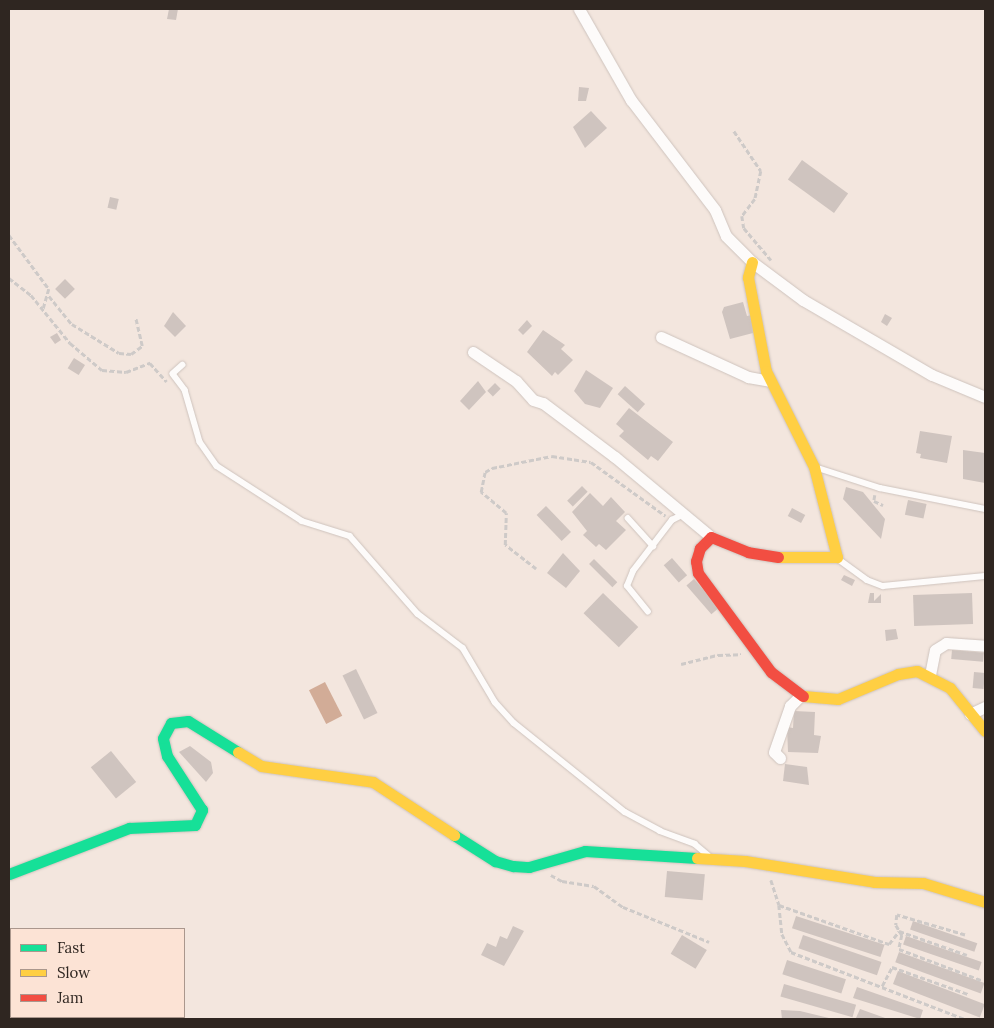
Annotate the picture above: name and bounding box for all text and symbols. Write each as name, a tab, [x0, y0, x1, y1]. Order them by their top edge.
legend	[10, 928, 185, 1018]
text: Fast	[57, 938, 85, 957]
text: Slow	[57, 963, 90, 982]
text: Jam	[57, 988, 84, 1007]

